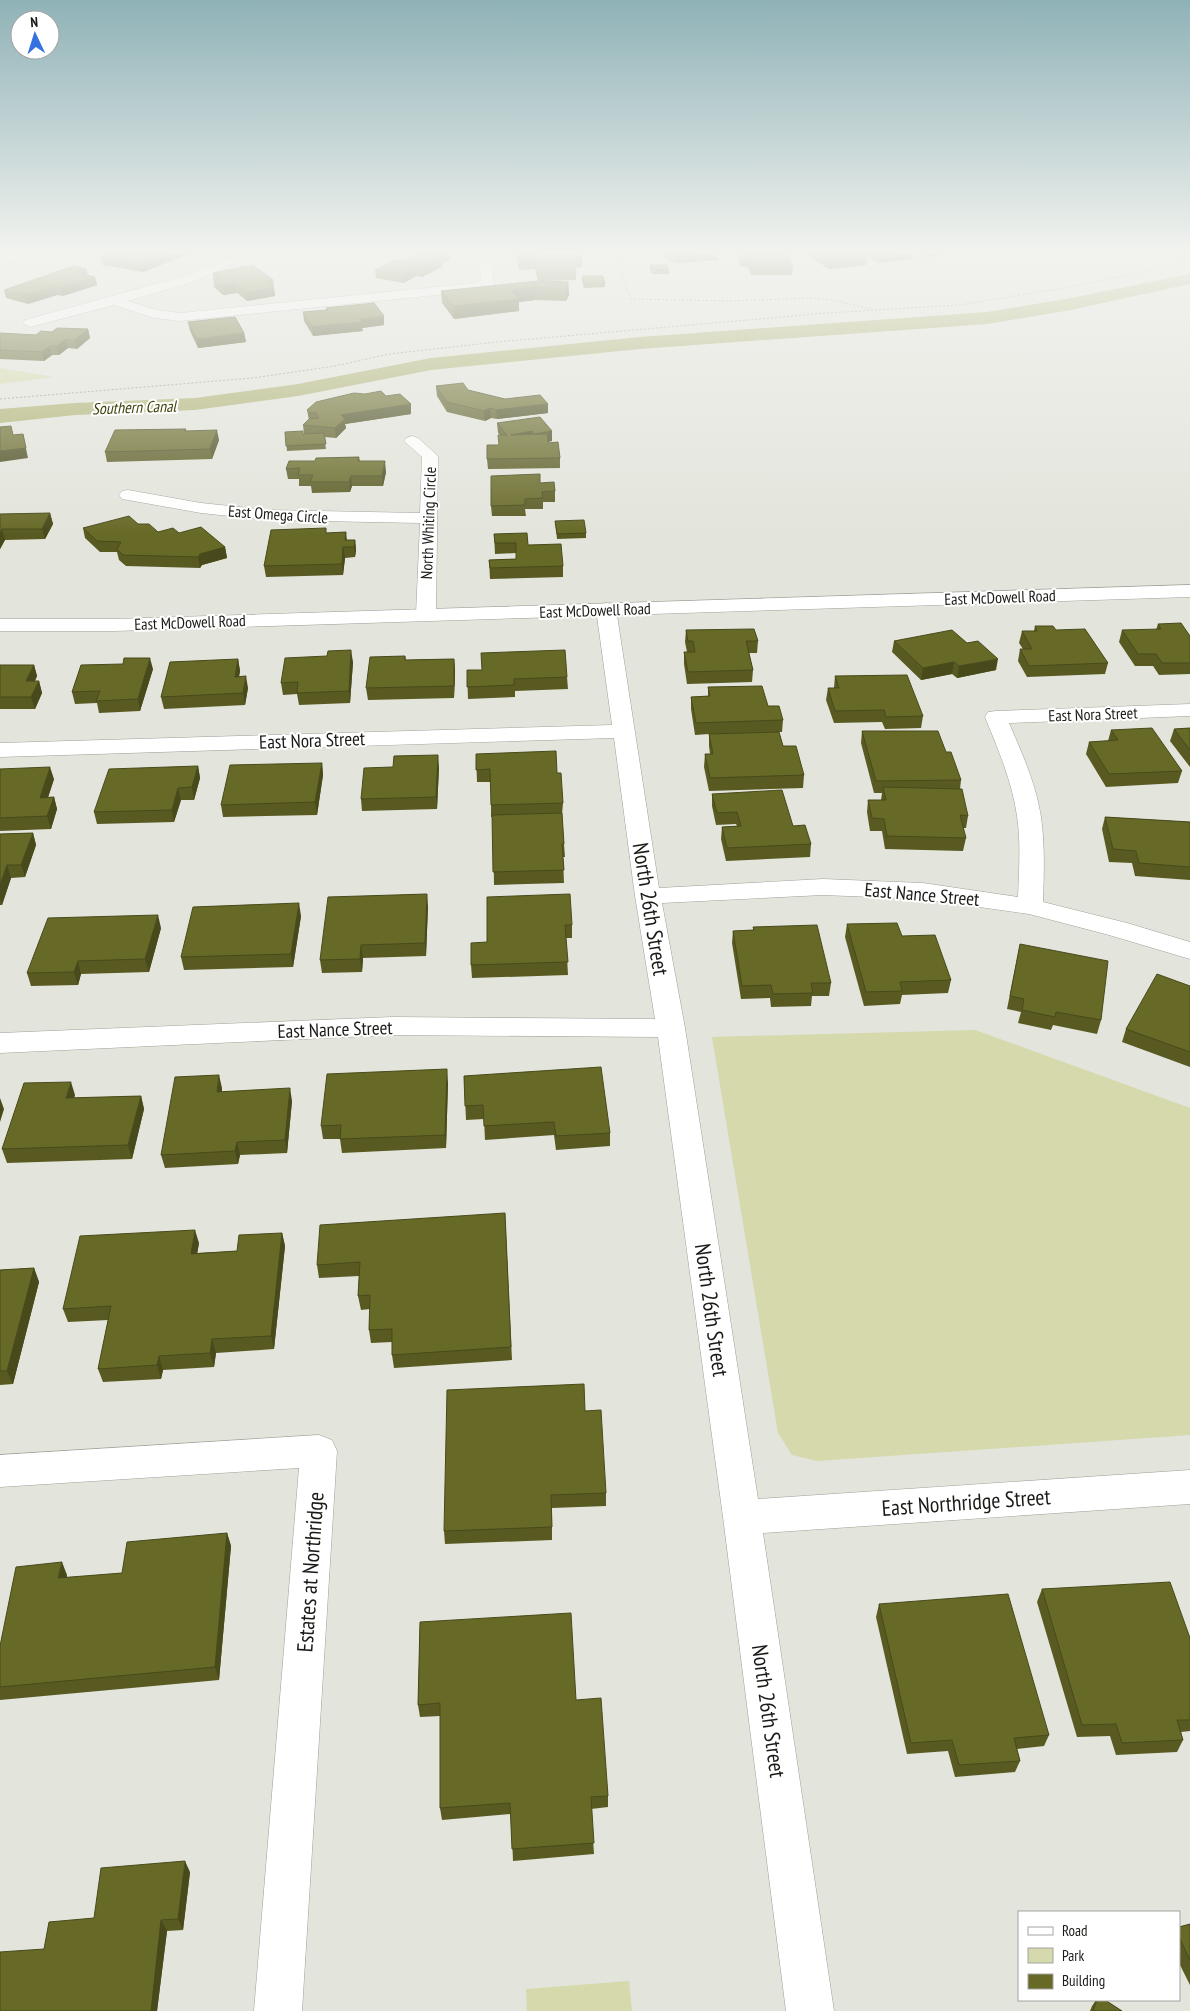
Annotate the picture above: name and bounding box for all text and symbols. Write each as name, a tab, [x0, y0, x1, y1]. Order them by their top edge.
north arrow	[10, 10, 60, 60]
text: N	[30, 13, 38, 31]
water label: Southern Canal	[92, 395, 178, 418]
street label: North Whiting Circle	[416, 466, 440, 580]
street label: East Omega Circle	[227, 501, 329, 527]
street label: East McDowell Road	[944, 585, 1056, 609]
street label: East McDowell Road	[539, 598, 651, 622]
street label: East McDowell Road	[134, 610, 246, 634]
street label: East Nora Street	[1048, 702, 1139, 726]
street label: East Nora Street	[259, 726, 366, 754]
street label: North 26th Street	[627, 841, 675, 977]
street label: East Nance Street	[864, 877, 981, 911]
street label: East Nance Street	[277, 1015, 394, 1043]
street label: North 26th Street	[689, 1242, 735, 1378]
street label: East Northridge Street	[881, 1482, 1051, 1522]
street label: Estates at Northridge	[290, 1491, 330, 1653]
street label: North 26th Street	[746, 1643, 792, 1779]
legend	[1018, 1911, 1180, 2001]
text: Road	[1062, 1921, 1088, 1940]
text: Park	[1062, 1946, 1084, 1965]
text: Building	[1062, 1971, 1105, 1990]

